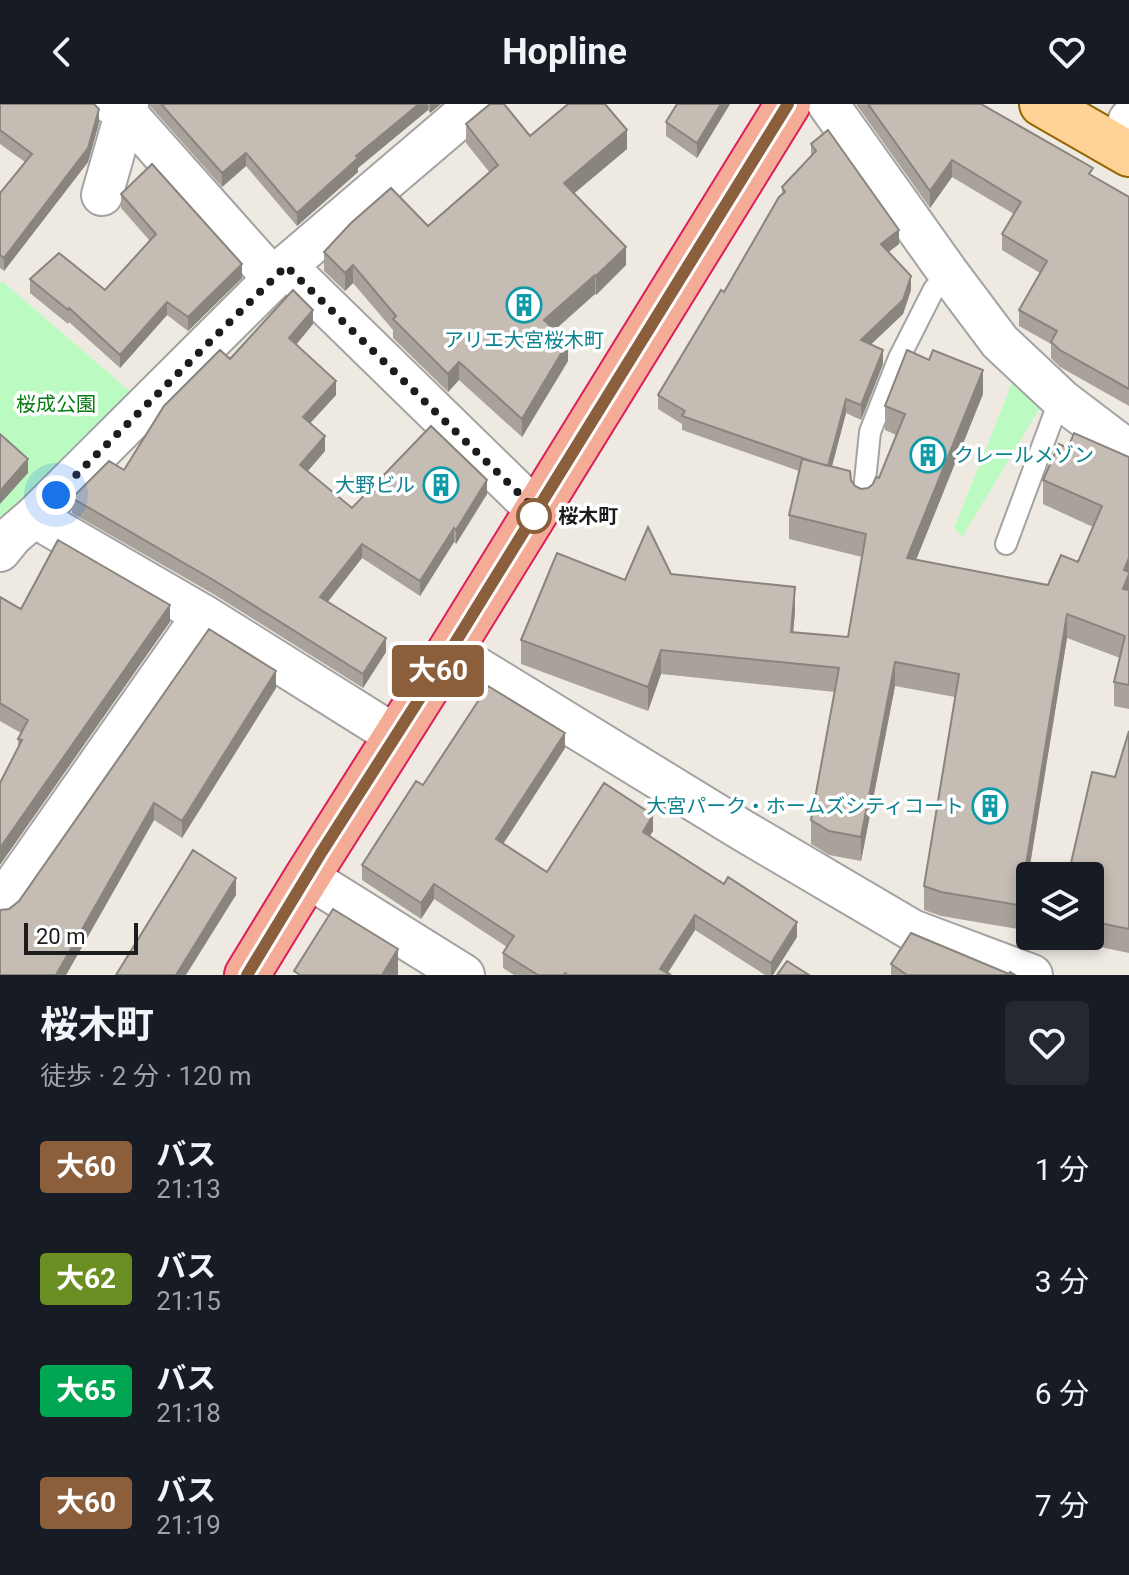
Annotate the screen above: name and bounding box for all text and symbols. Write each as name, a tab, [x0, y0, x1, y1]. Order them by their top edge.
icon: back	[40, 30, 84, 74]
icon: heart	[1045, 30, 1089, 74]
text: Hopline	[502, 31, 627, 73]
building icon: アリエ大宮桜木町	[505, 286, 543, 324]
place label: アリエ大宮桜木町	[444, 328, 604, 352]
park label: 桜成公園	[16, 392, 96, 416]
building icon: クレールメゾン	[909, 436, 947, 474]
place label: クレールメゾン	[954, 443, 1094, 467]
building icon: 大野ビル	[422, 466, 460, 504]
place label: 大野ビル	[335, 473, 415, 497]
your location	[36, 475, 76, 515]
marker: 桜木町	[517, 499, 551, 533]
place label: 桜木町	[558, 504, 618, 528]
line badge: 大60	[392, 645, 484, 697]
text: 大60	[408, 654, 468, 687]
building icon: 大宮パーク・ホームズシティコート	[971, 787, 1009, 825]
place label: 大宮パーク・ホームズシティコート	[646, 794, 964, 818]
map controls	[1016, 862, 1104, 950]
button: layers	[1016, 862, 1104, 950]
scale bar	[24, 919, 138, 955]
text: 20 m	[36, 924, 85, 949]
button: heart	[1005, 1001, 1089, 1085]
text: 桜木町	[40, 1003, 154, 1047]
text: 徒歩 · 2 分 · 120 m	[40, 1061, 252, 1091]
text: バス	[156, 1137, 216, 1172]
text: 大60	[56, 1150, 116, 1183]
text: 1 分	[1035, 1152, 1089, 1187]
text: 21:13	[156, 1174, 221, 1204]
text: バス	[156, 1249, 216, 1284]
text: 大62	[56, 1262, 116, 1295]
text: 3 分	[1035, 1264, 1089, 1299]
text: 21:15	[156, 1286, 221, 1316]
text: バス	[156, 1361, 216, 1396]
text: 大65	[56, 1374, 116, 1407]
text: 6 分	[1035, 1376, 1089, 1411]
text: 21:18	[156, 1398, 221, 1428]
text: バス	[156, 1473, 216, 1508]
text: 大60	[56, 1486, 116, 1519]
text: 7 分	[1035, 1488, 1089, 1523]
text: 21:19	[156, 1510, 221, 1540]

